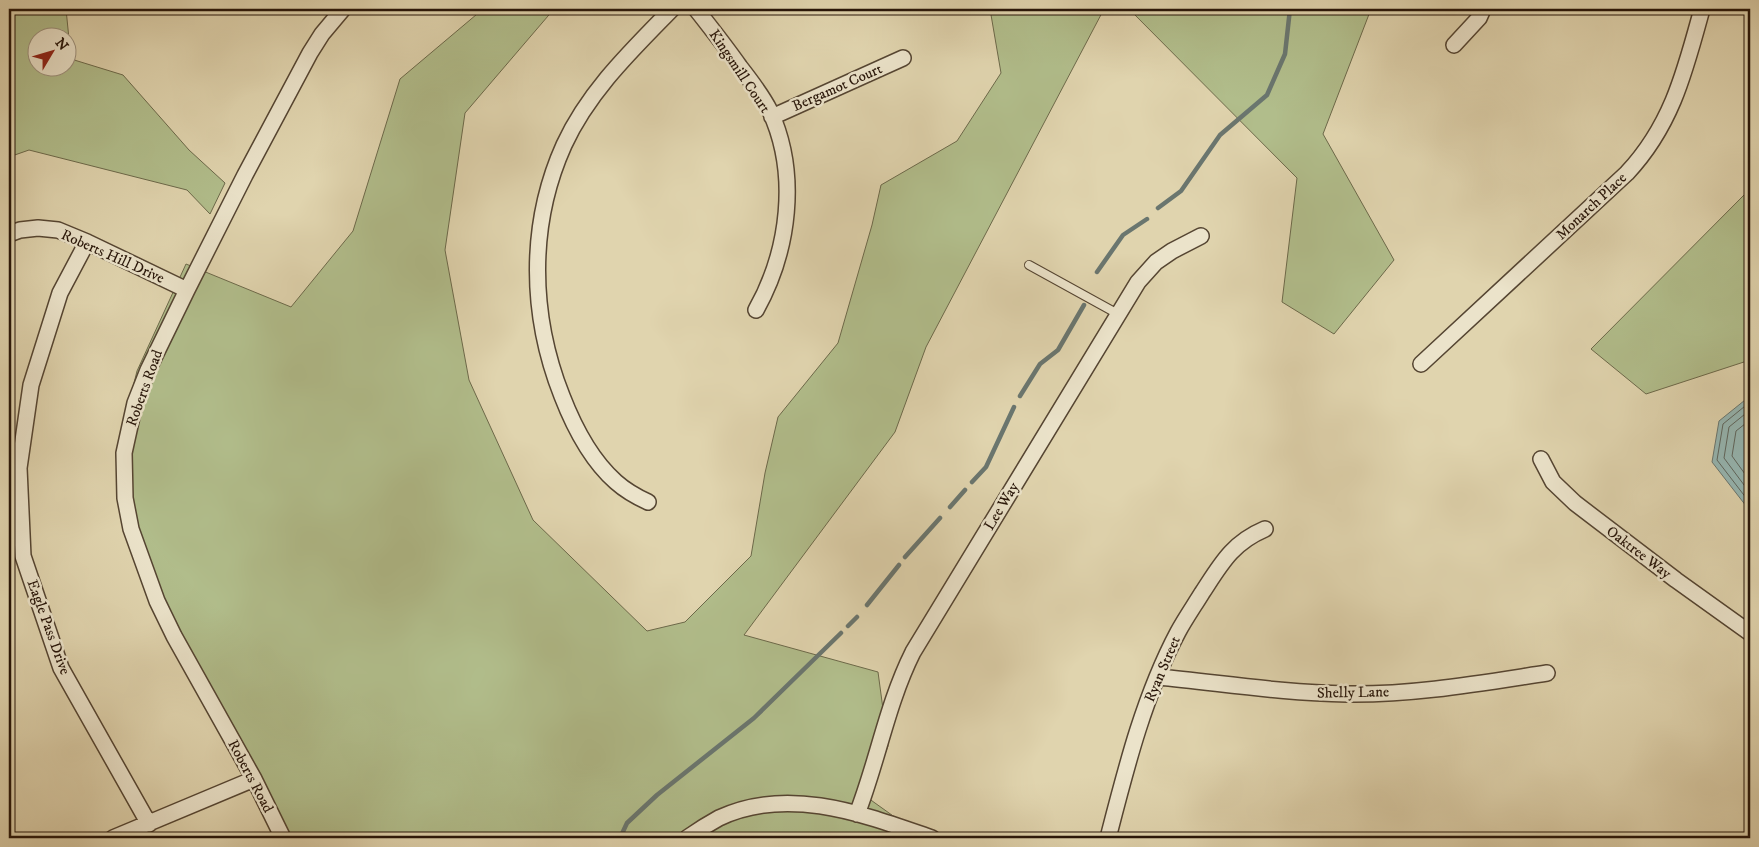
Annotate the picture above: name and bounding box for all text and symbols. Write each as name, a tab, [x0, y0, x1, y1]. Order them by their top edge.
street label: Kingsmill Court	[705, 26, 775, 117]
north arrow	[28, 28, 78, 78]
text: N	[51, 35, 72, 55]
street label: Bergamot Court	[789, 59, 885, 116]
street label: Monarch Place	[1552, 169, 1631, 244]
street label: Roberts Hill Drive	[58, 225, 167, 288]
street label: Roberts Road	[122, 347, 167, 429]
street label: Lee Way	[980, 478, 1024, 534]
street label: Oaktree Way	[1602, 522, 1676, 584]
street label: Eagle Pass Drive	[23, 577, 75, 677]
street label: Ryan Street	[1140, 633, 1185, 705]
street label: Shelly Lane	[1317, 682, 1389, 703]
street label: Roberts Road	[223, 736, 278, 817]

